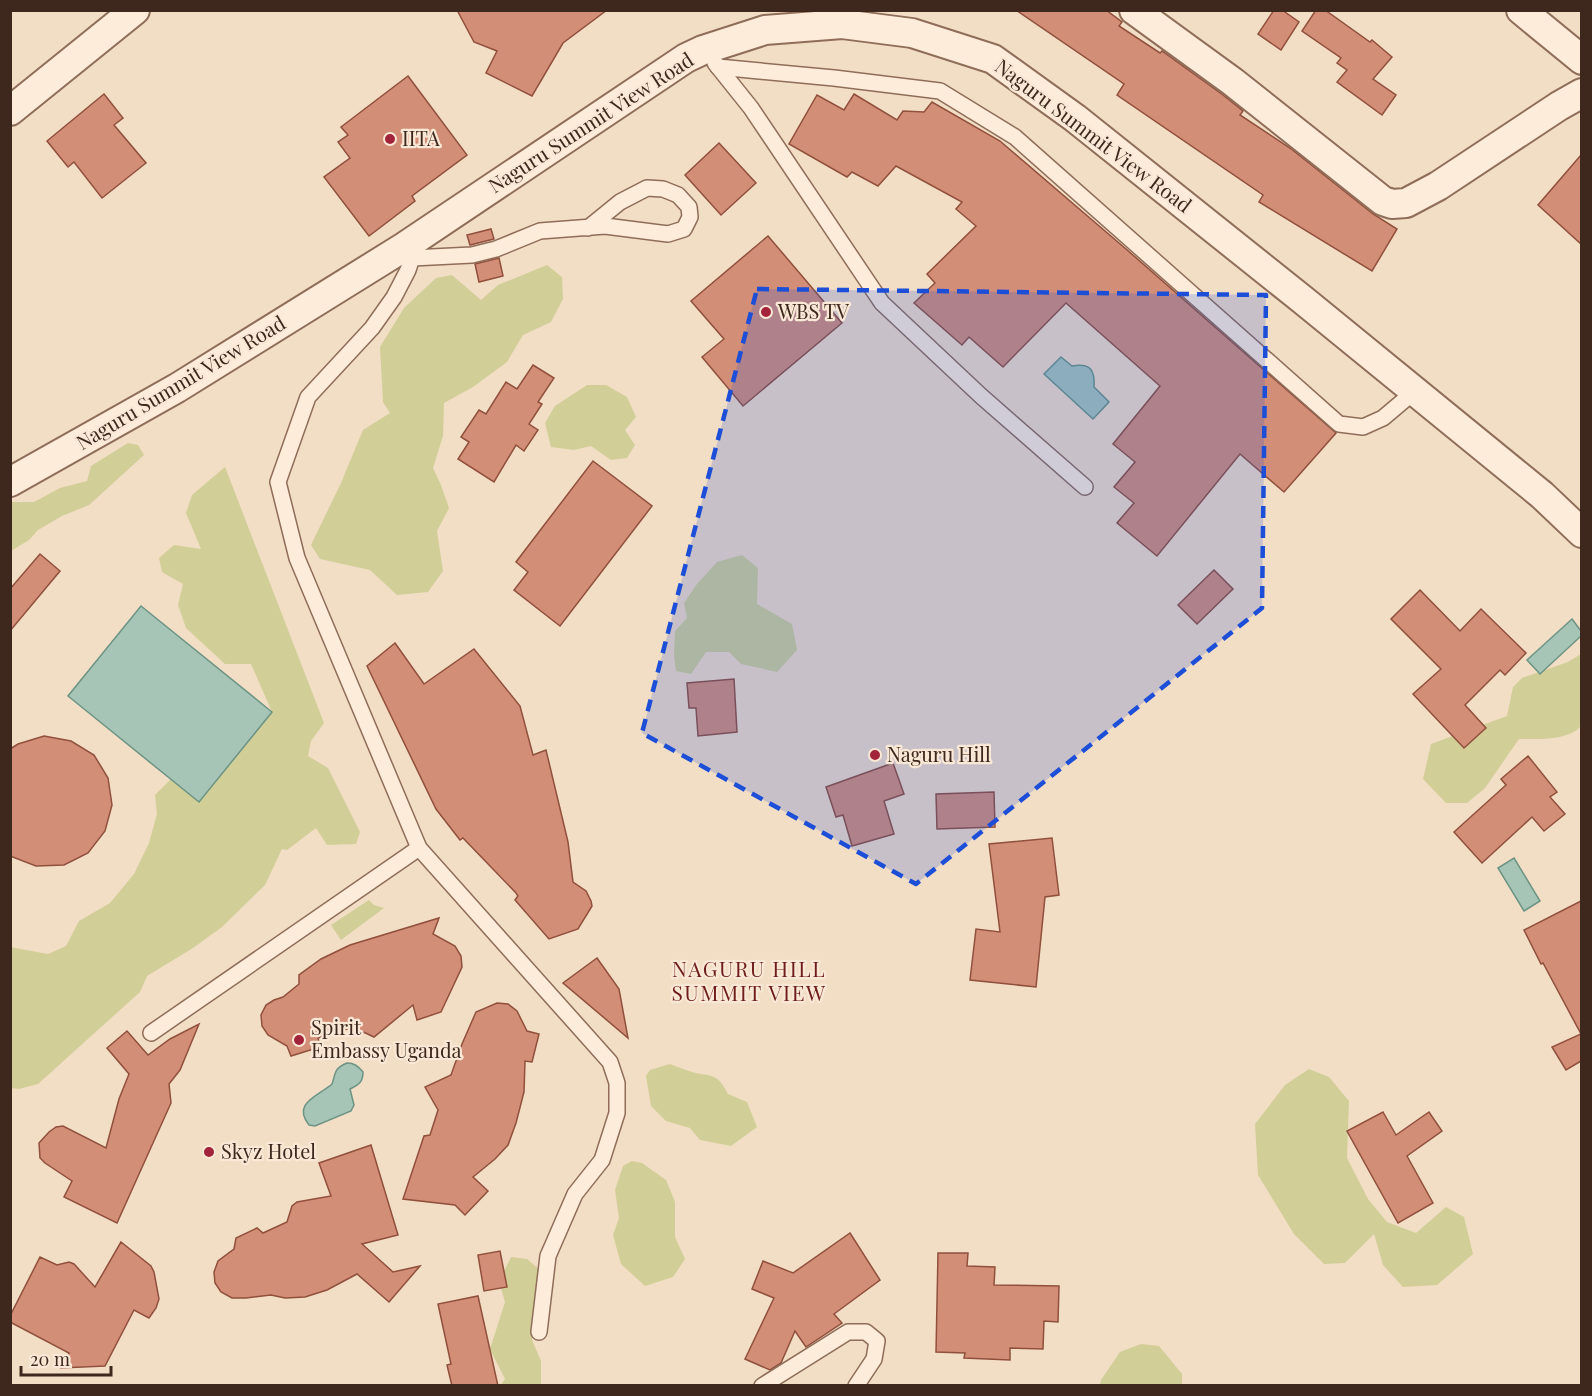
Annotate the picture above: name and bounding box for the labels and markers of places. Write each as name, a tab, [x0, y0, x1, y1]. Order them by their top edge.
place label: IITA	[402, 124, 440, 151]
marker: IITA	[383, 132, 397, 146]
place label: WBS TV	[777, 297, 849, 324]
marker: WBS TV	[759, 305, 773, 319]
place label: Naguru Hill	[887, 740, 991, 767]
marker: Naguru Hill	[868, 748, 882, 762]
place label: Spirit Embassy Uganda	[311, 1013, 462, 1063]
marker: Spirit Embassy Uganda	[292, 1033, 306, 1047]
place label: Skyz Hotel	[221, 1137, 316, 1164]
marker: Skyz Hotel	[202, 1145, 216, 1159]

